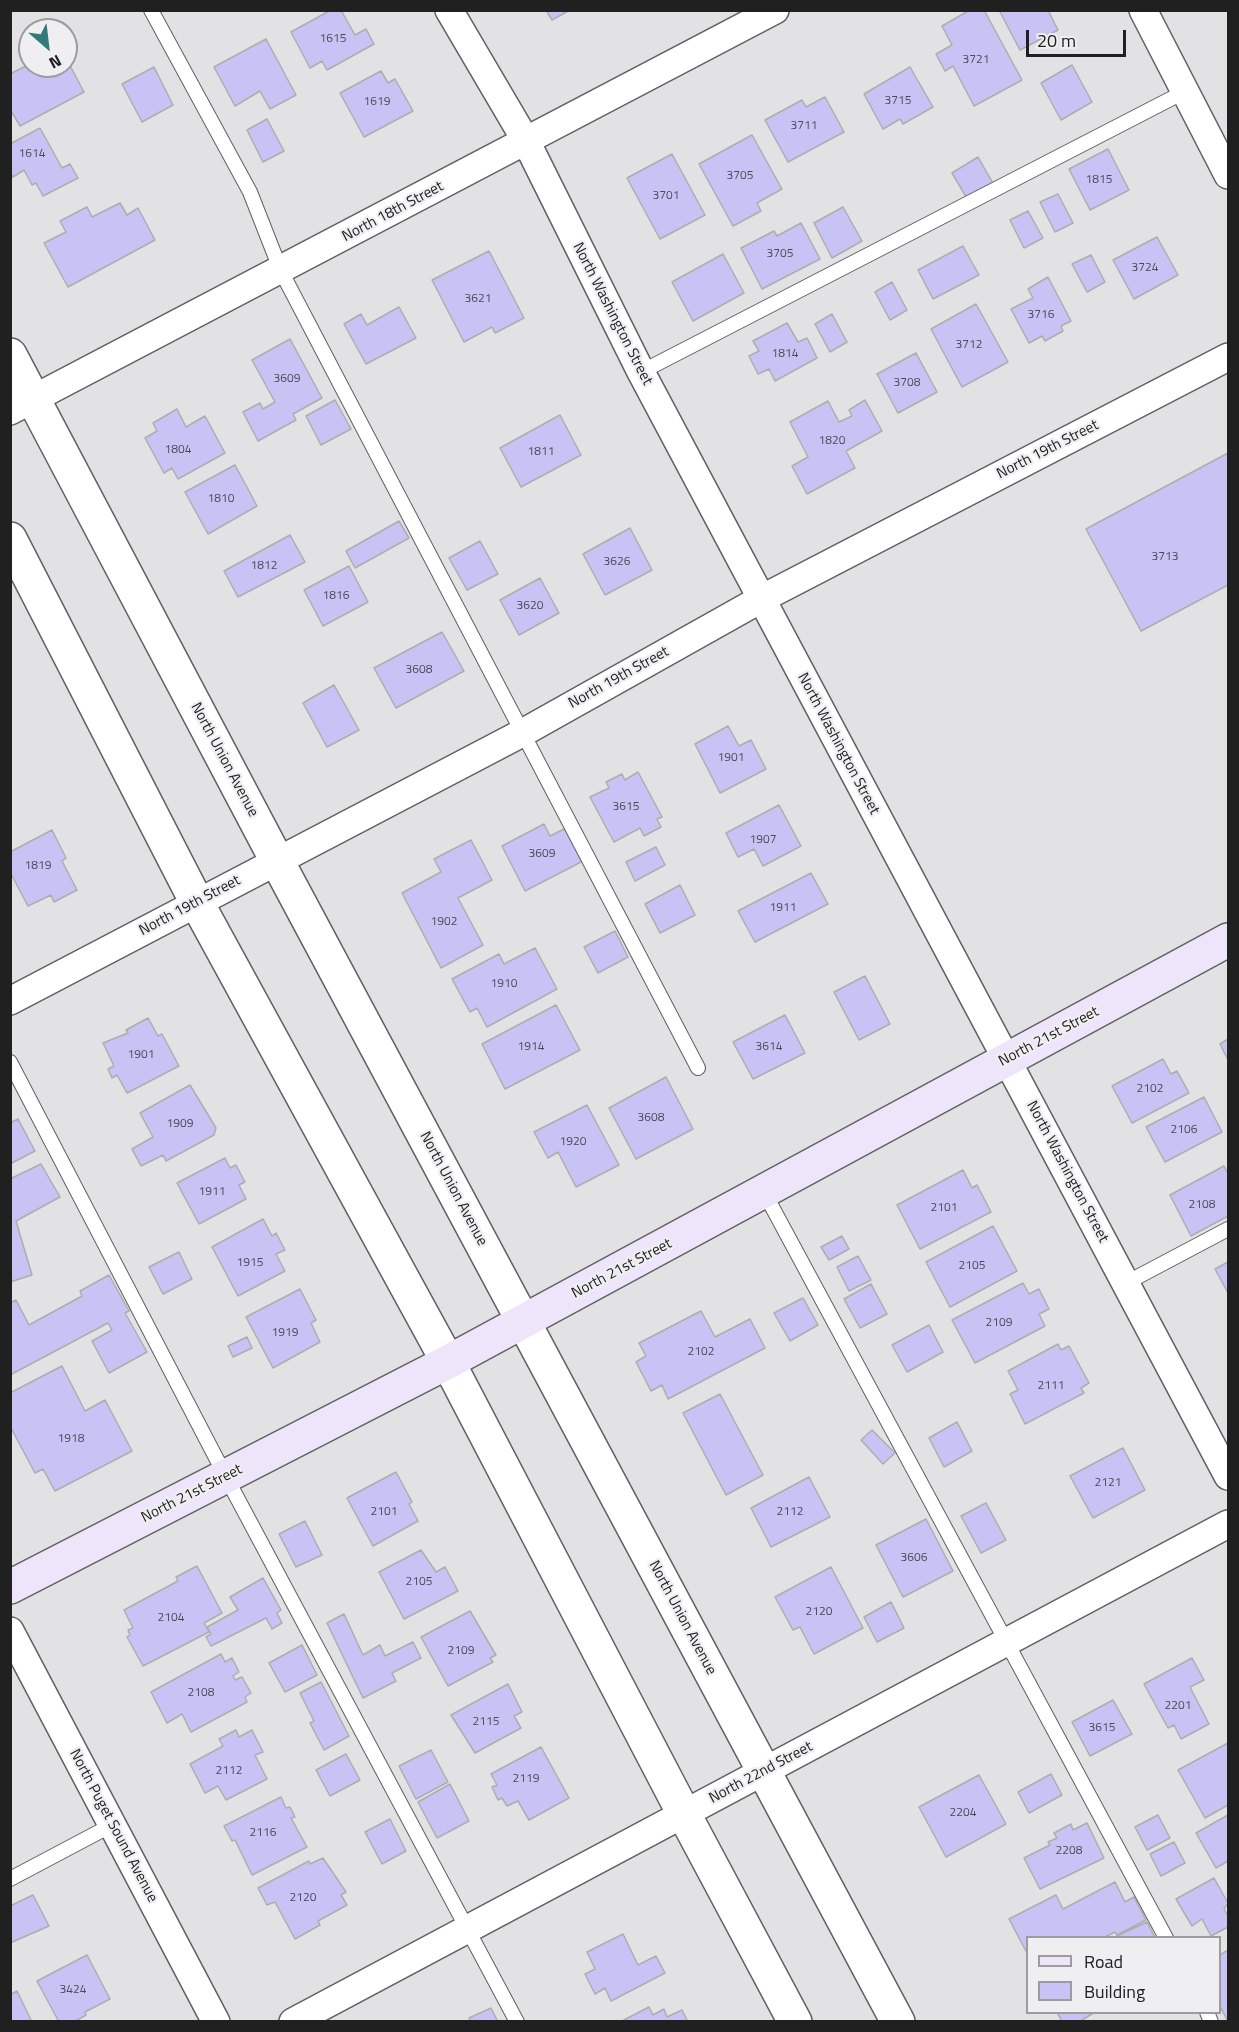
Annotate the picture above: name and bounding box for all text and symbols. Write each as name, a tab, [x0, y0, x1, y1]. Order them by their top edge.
north arrow	[18, 18, 78, 78]
scale bar	[1029, 18, 1130, 56]
text: 20 m	[1037, 27, 1076, 54]
house number: 1615	[320, 32, 346, 46]
text: N	[45, 49, 66, 75]
house number: 3721	[963, 53, 989, 67]
house number: 3715	[885, 94, 911, 108]
house number: 1619	[364, 95, 390, 109]
house number: 3711	[791, 119, 817, 133]
house number: 1614	[19, 147, 45, 161]
house number: 3705	[727, 169, 753, 183]
house number: 1815	[1086, 173, 1112, 187]
street label: North 18th Street	[339, 178, 447, 246]
house number: 3701	[653, 189, 679, 203]
street label: North Washington Street	[568, 240, 656, 388]
house number: 3705	[767, 247, 793, 261]
house number: 3724	[1132, 261, 1158, 275]
house number: 3621	[465, 292, 491, 306]
house number: 3716	[1028, 308, 1054, 322]
house number: 3712	[956, 338, 982, 352]
house number: 1814	[772, 347, 798, 361]
house number: 3609	[274, 372, 300, 386]
house number: 3708	[894, 376, 920, 390]
street label: North 19th Street	[994, 417, 1102, 483]
house number: 1820	[819, 434, 845, 448]
house number: 1804	[165, 443, 191, 457]
house number: 1811	[528, 445, 554, 459]
house number: 1810	[208, 492, 234, 506]
house number: 3713	[1152, 550, 1178, 564]
house number: 3626	[604, 555, 630, 569]
house number: 1812	[251, 559, 277, 573]
house number: 1816	[323, 589, 349, 603]
house number: 3620	[517, 599, 543, 613]
street label: North 19th Street	[566, 643, 672, 713]
house number: 3608	[406, 663, 432, 677]
street label: North Washington Street	[793, 670, 883, 818]
street label: North Union Avenue	[186, 700, 262, 820]
house number: 1901	[718, 751, 744, 765]
house number: 3615	[613, 800, 639, 814]
house number: 1907	[750, 833, 776, 847]
house number: 3609	[529, 847, 555, 861]
house number: 1819	[25, 859, 51, 873]
street label: North 19th Street	[136, 872, 244, 940]
house number: 1911	[770, 901, 796, 915]
house number: 1902	[431, 915, 457, 929]
house number: 1910	[491, 977, 517, 991]
street label: North 21st Street	[996, 1003, 1102, 1071]
house number: 1914	[518, 1040, 544, 1054]
house number: 3614	[756, 1040, 782, 1054]
house number: 1901	[128, 1048, 154, 1062]
house number: 2102	[1137, 1082, 1163, 1096]
street label: North Washington Street	[1022, 1098, 1112, 1246]
house number: 3608	[638, 1111, 664, 1125]
house number: 1909	[167, 1117, 193, 1131]
house number: 2106	[1171, 1123, 1197, 1137]
street label: North Union Avenue	[415, 1129, 491, 1249]
house number: 1920	[560, 1135, 586, 1149]
house number: 1911	[199, 1185, 225, 1199]
house number: 2108	[1189, 1198, 1215, 1212]
house number: 2101	[931, 1201, 957, 1215]
street label: North 21st Street	[569, 1235, 675, 1303]
house number: 1915	[237, 1256, 263, 1270]
house number: 2105	[959, 1259, 985, 1273]
house number: 2109	[986, 1316, 1012, 1330]
house number: 1919	[272, 1326, 298, 1340]
house number: 2102	[688, 1345, 714, 1359]
house number: 2111	[1038, 1379, 1064, 1393]
house number: 1918	[58, 1432, 84, 1446]
street label: North 21st Street	[139, 1461, 245, 1527]
house number: 2121	[1095, 1476, 1121, 1490]
house number: 2101	[371, 1505, 397, 1519]
house number: 2112	[777, 1505, 803, 1519]
house number: 3606	[901, 1551, 927, 1565]
street label: North Union Avenue	[644, 1558, 720, 1678]
house number: 2105	[406, 1575, 432, 1589]
house number: 2120	[806, 1605, 832, 1619]
house number: 2104	[158, 1611, 184, 1625]
house number: 2109	[448, 1644, 474, 1658]
house number: 2108	[188, 1686, 214, 1700]
house number: 2201	[1165, 1699, 1191, 1713]
house number: 2115	[473, 1715, 499, 1729]
house number: 3615	[1089, 1721, 1115, 1735]
street label: North 22nd Street	[706, 1738, 816, 1808]
street label: North Puget Sound Avenue	[65, 1746, 161, 1906]
house number: 2112	[216, 1764, 242, 1778]
house number: 2119	[513, 1772, 539, 1786]
house number: 2204	[950, 1806, 976, 1820]
house number: 2116	[250, 1826, 276, 1840]
house number: 2208	[1056, 1844, 1082, 1858]
house number: 2120	[290, 1891, 316, 1905]
legend	[1026, 1936, 1221, 2014]
text: Road	[1084, 1948, 1123, 1975]
text: Building	[1084, 1978, 1145, 2005]
house number: 3424	[60, 1983, 86, 1997]

